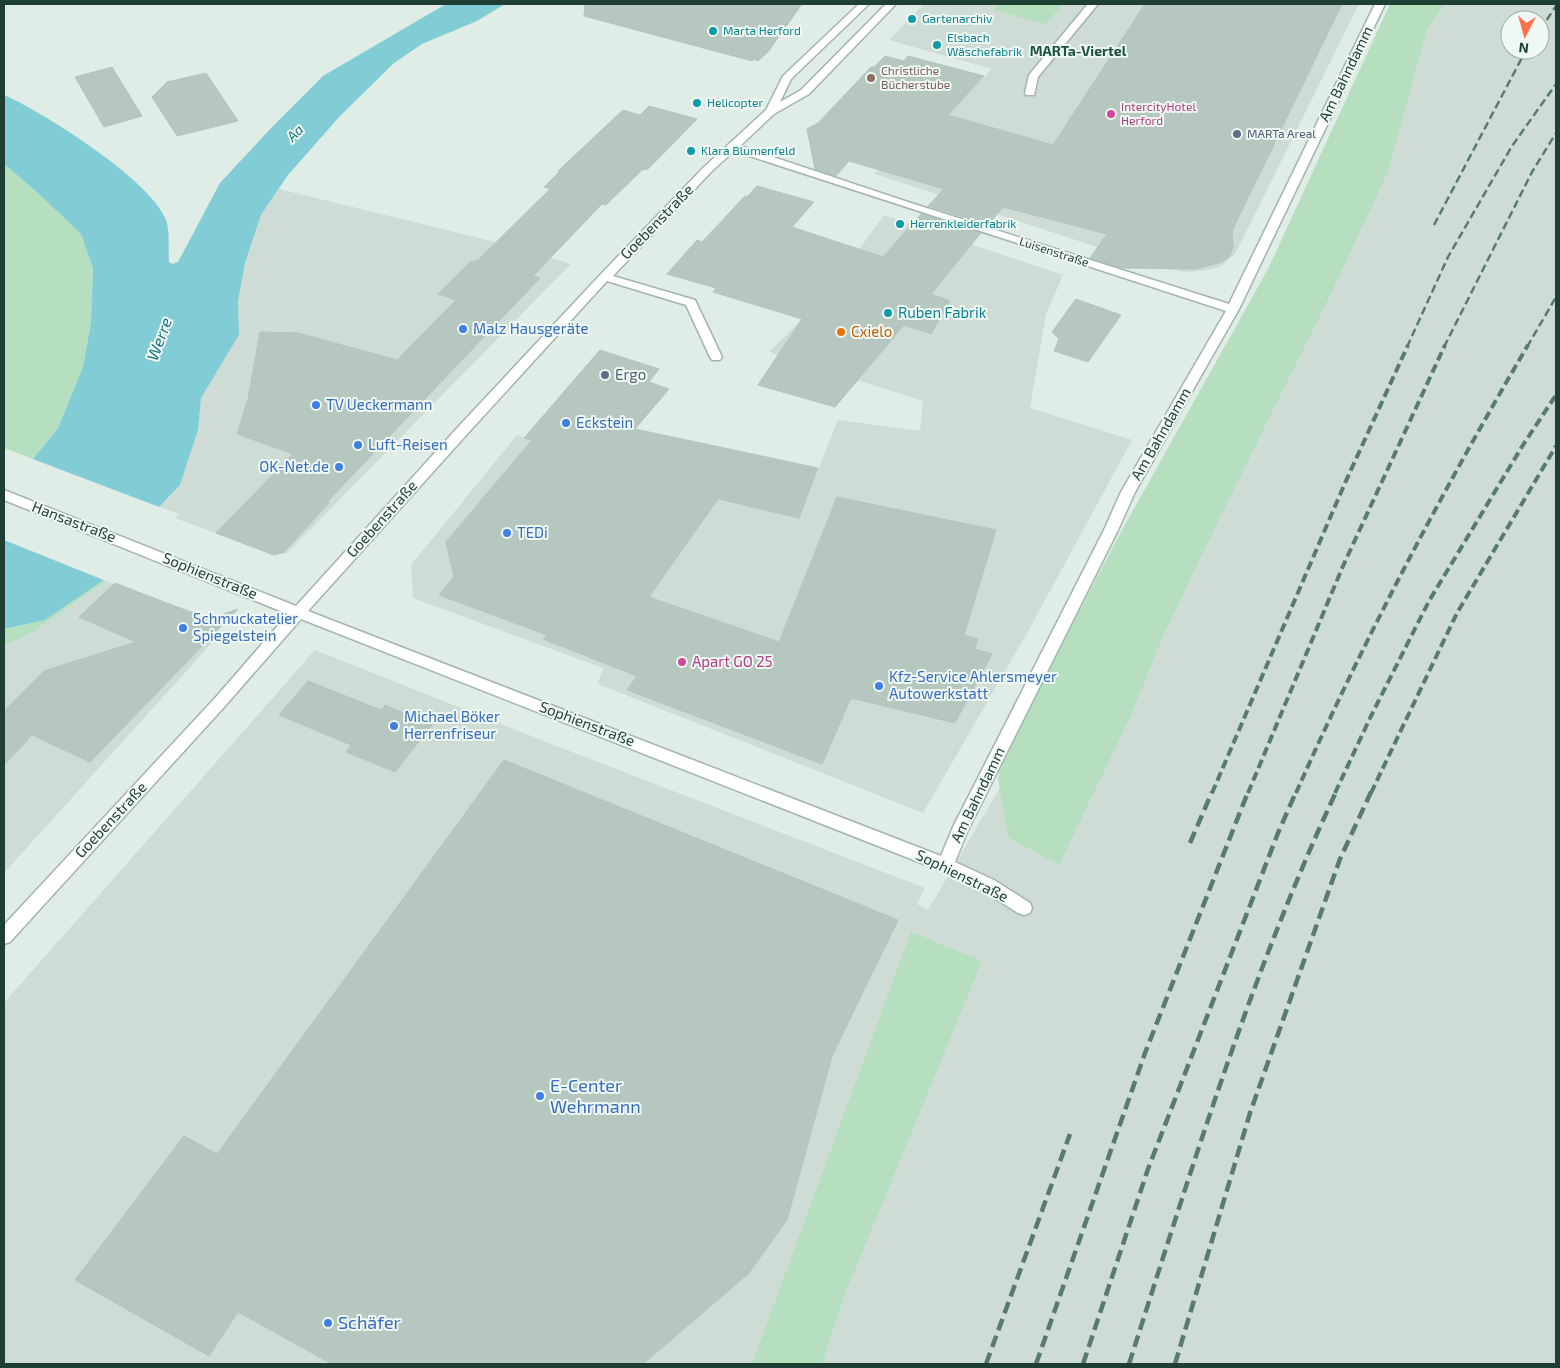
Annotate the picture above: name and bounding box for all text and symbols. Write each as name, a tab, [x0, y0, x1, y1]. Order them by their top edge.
north arrow	[1500, 10, 1550, 60]
place label: Gartenarchiv	[922, 11, 993, 25]
marker: Gartenarchiv	[906, 13, 918, 25]
place label: Marta Herford	[723, 23, 801, 37]
street label: Am Bahndamm	[1314, 23, 1376, 124]
marker: Marta Herford	[707, 25, 719, 37]
place label: Elsbach Wäschefabrik	[947, 30, 1022, 58]
marker: Elsbach Wäschefabrik	[931, 39, 943, 51]
text: N	[1518, 39, 1530, 57]
district label: MARTa-Viertel	[1030, 42, 1127, 59]
place label: Christliche Bücherstube	[881, 63, 950, 91]
marker: Christliche Bücherstube	[865, 72, 877, 84]
place label: Helicopter	[707, 95, 764, 109]
marker: Helicopter	[691, 97, 703, 109]
place label: IntercityHotel Herford	[1121, 99, 1196, 127]
marker: IntercityHotel Herford	[1105, 108, 1117, 120]
water label: Aa	[282, 121, 307, 145]
place label: MARTa Areal	[1247, 126, 1316, 140]
marker: MARTa Areal	[1231, 128, 1243, 140]
place label: Klara Blumenfeld	[701, 143, 795, 157]
marker: Klara Blumenfeld	[685, 145, 697, 157]
street label: Goebenstraße	[616, 180, 696, 262]
place label: Herrenkleiderfabrik	[910, 216, 1016, 230]
marker: Herrenkleiderfabrik	[894, 218, 906, 230]
street label: Luisenstraße	[1018, 233, 1091, 269]
place label: Ruben Fabrik	[898, 303, 987, 321]
marker: Ruben Fabrik	[882, 307, 894, 319]
water label: Werre	[142, 314, 175, 363]
place label: Malz Hausgeräte	[473, 319, 589, 337]
place label: Cxielo	[851, 322, 892, 340]
marker: Malz Hausgeräte	[457, 323, 469, 335]
marker: Cxielo	[835, 326, 847, 338]
place label: Ergo	[615, 365, 646, 383]
marker: Ergo	[599, 369, 611, 381]
street label: Am Bahndamm	[1126, 384, 1194, 483]
place label: TV Ueckermann	[326, 395, 433, 413]
marker: TV Ueckermann	[310, 399, 322, 411]
place label: Eckstein	[576, 413, 633, 431]
marker: Eckstein	[560, 417, 572, 429]
place label: Luft-Reisen	[368, 435, 448, 453]
marker: Luft-Reisen	[352, 439, 364, 451]
place label: OK-Net.de	[259, 457, 329, 475]
marker: OK-Net.de	[333, 461, 345, 473]
street label: Goebenstraße	[342, 476, 420, 560]
street label: Hansastraße	[30, 497, 119, 545]
place label: TEDi	[517, 523, 548, 541]
marker: TEDi	[501, 527, 513, 539]
street label: Sophienstraße	[160, 548, 260, 602]
place label: Schmuckatelier Spiegelstein	[193, 609, 298, 644]
marker: Schmuckatelier Spiegelstein	[177, 622, 189, 634]
place label: Apart GO 25	[692, 652, 773, 670]
marker: Apart GO 25	[676, 656, 688, 668]
place label: Kfz-Service Ahlersmeyer Autowerkstatt	[889, 667, 1057, 702]
marker: Kfz-Service Ahlersmeyer Autowerkstatt	[873, 680, 885, 692]
street label: Sophienstraße	[537, 697, 638, 749]
place label: Michael Böker Herrenfriseur	[404, 707, 500, 742]
marker: Michael Böker Herrenfriseur	[388, 720, 400, 732]
street label: Am Bahndamm	[946, 744, 1008, 845]
street label: Goebenstraße	[71, 778, 150, 861]
street label: Sophienstraße	[913, 845, 1012, 905]
place label: E-Center Wehrmann	[550, 1074, 641, 1117]
marker: E-Center Wehrmann	[534, 1090, 546, 1102]
place label: Schäfer	[338, 1311, 401, 1333]
marker: Schäfer	[322, 1317, 334, 1329]

